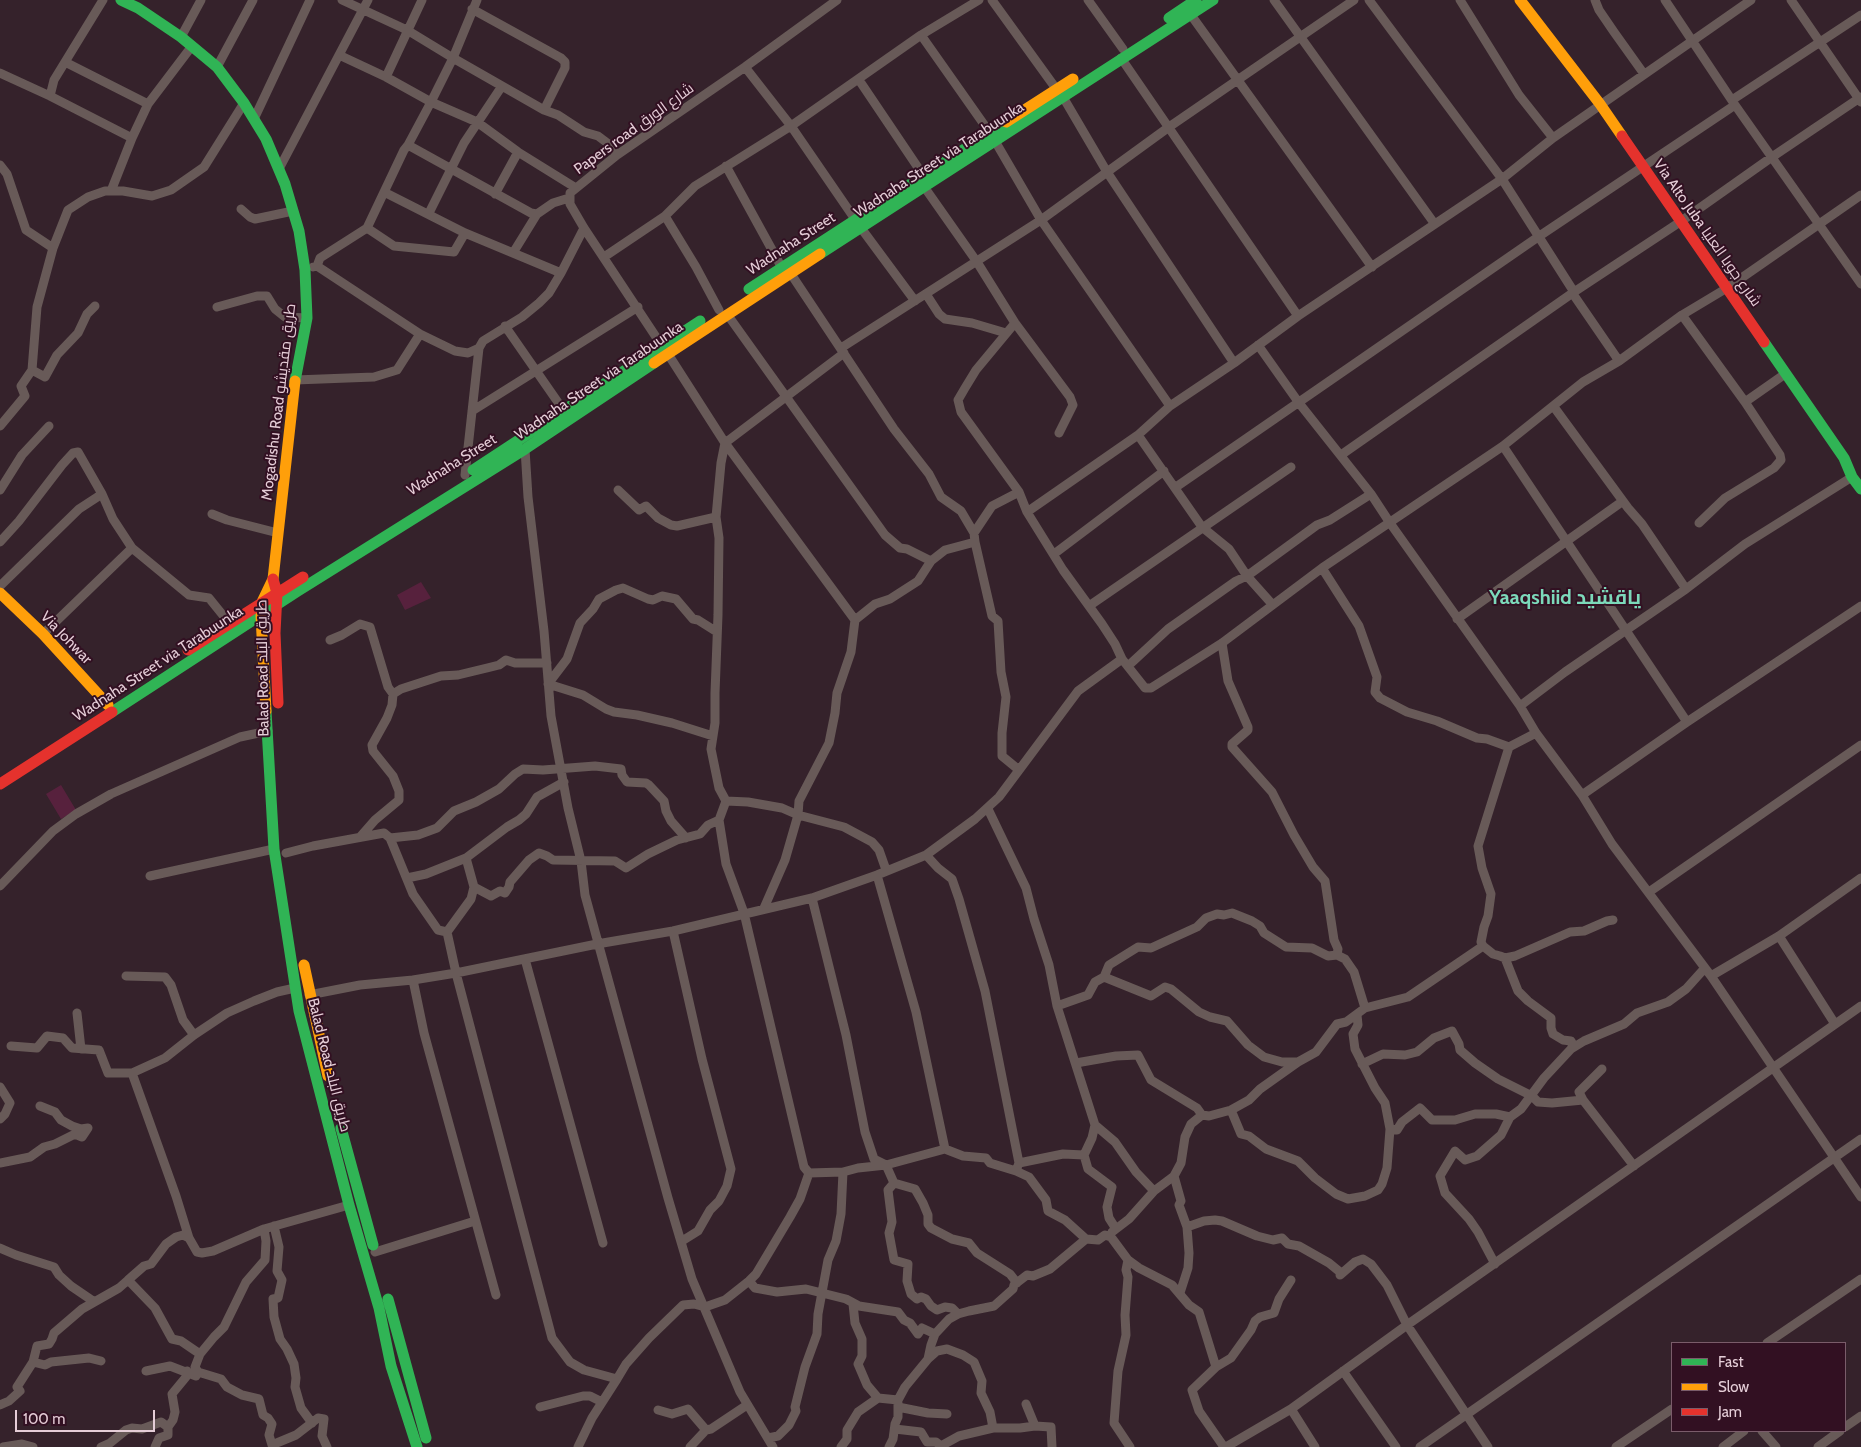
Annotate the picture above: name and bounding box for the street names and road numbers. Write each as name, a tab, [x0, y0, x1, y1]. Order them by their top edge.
street label: Papers road شارع الورق	[571, 79, 697, 179]
street label: Wadnaha Street via Tarabuunka	[851, 98, 1027, 222]
street label: Via Alto Juba شارع جوبا العليا	[1649, 156, 1765, 310]
street label: Wadnaha Street	[743, 209, 839, 279]
street label: Mogadishu Road طريق مقديشو	[258, 302, 300, 502]
street label: Wadnaha Street via Tarabuunka	[512, 318, 686, 444]
street label: Wadnaha Street	[404, 430, 500, 500]
street label: Balad Road طريق البلد	[253, 599, 273, 737]
street label: Wadnaha Street via Tarabuunka	[70, 602, 246, 726]
street label: Via Johwar	[37, 608, 95, 668]
street label: Balad Road طريق البلد	[304, 996, 354, 1134]

